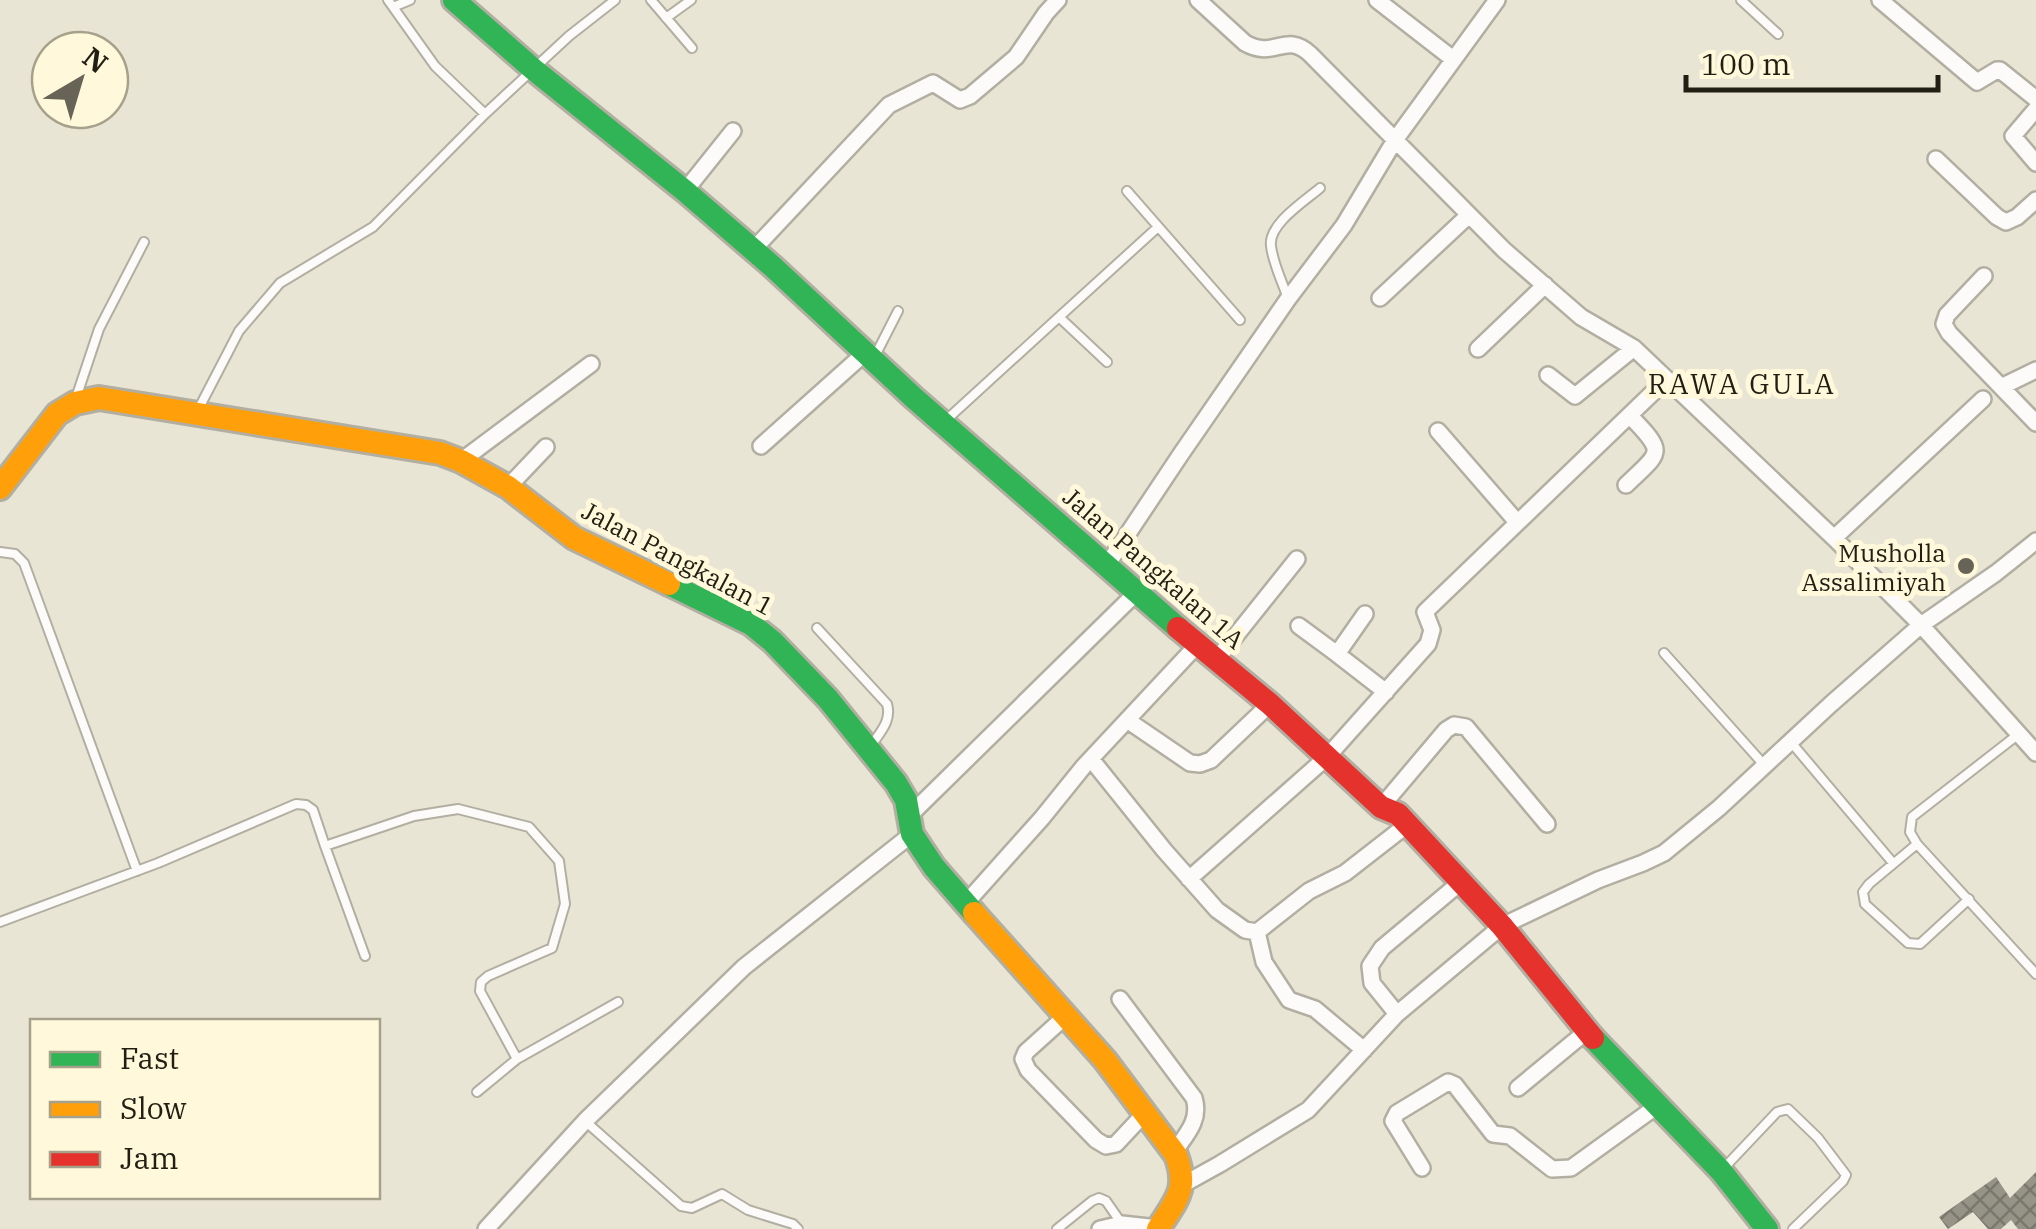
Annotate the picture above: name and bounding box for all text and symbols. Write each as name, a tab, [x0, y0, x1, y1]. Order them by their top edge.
north arrow	[30, 30, 130, 130]
scale bar	[1686, 30, 1938, 92]
text: N	[76, 39, 116, 81]
text: 100 m	[1701, 44, 1791, 83]
district label: RAWA GULA	[1648, 365, 1836, 402]
street label: Jalan Pangkalan 1A	[1057, 480, 1251, 656]
street label: Jalan Pangkalan 1	[576, 494, 780, 622]
place label: Musholla Assalimiyah	[1802, 536, 1946, 598]
marker: Musholla Assalimiyah	[1955, 555, 1977, 577]
legend	[30, 1019, 380, 1199]
text: Fast	[120, 1038, 179, 1077]
text: Slow	[120, 1088, 187, 1127]
text: Jam	[120, 1138, 179, 1177]

